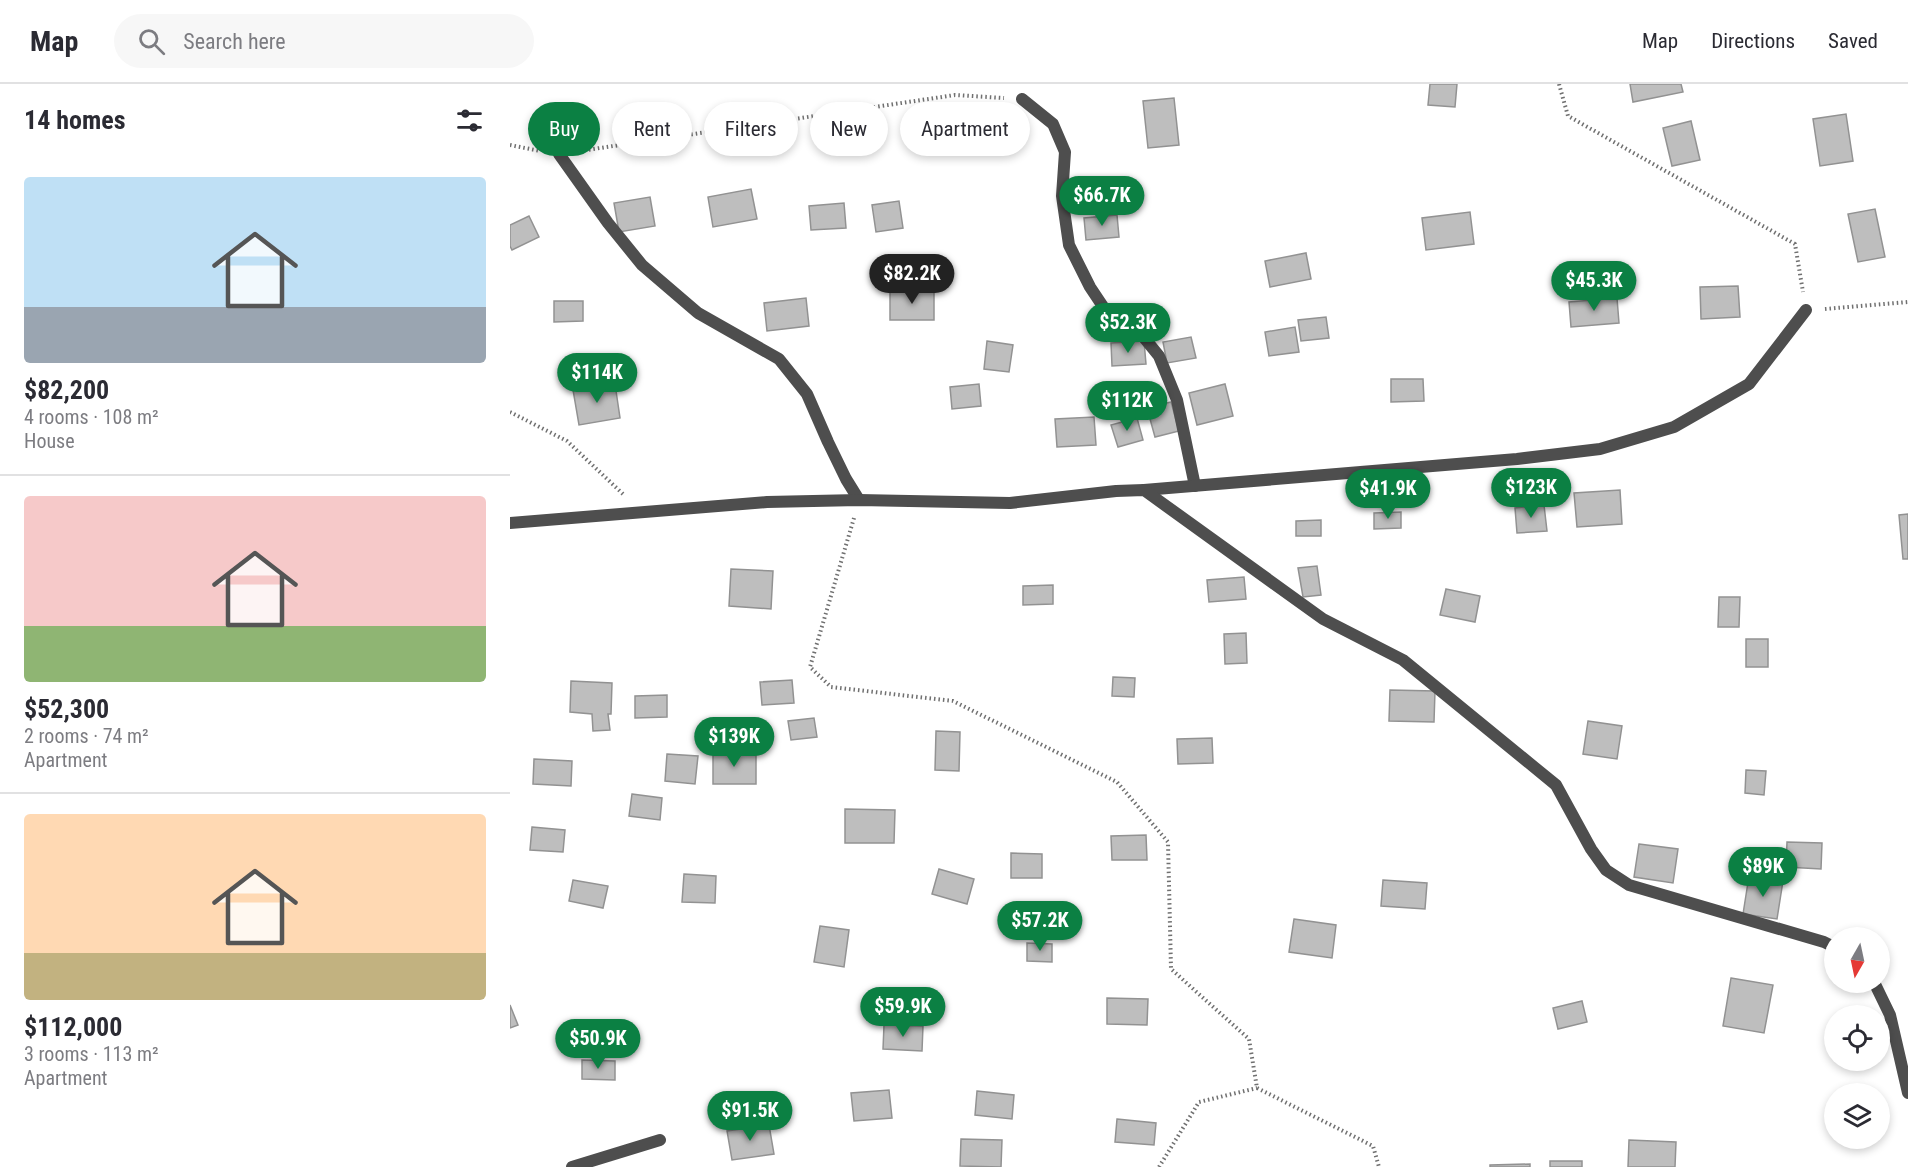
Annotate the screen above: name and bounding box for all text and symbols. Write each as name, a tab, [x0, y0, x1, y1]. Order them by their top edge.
search box	[114, 14, 534, 68]
text: Map	[30, 25, 78, 58]
icon: search	[135, 25, 168, 58]
text: Search here	[183, 29, 286, 54]
text: Map	[1642, 29, 1678, 53]
text: Directions	[1711, 29, 1795, 53]
text: Saved	[1828, 29, 1878, 53]
chip: Buy	[528, 102, 600, 156]
chip: Rent	[612, 102, 692, 156]
chip: Filters	[704, 102, 798, 156]
chip: New	[810, 102, 888, 156]
chip: Apartment	[900, 102, 1030, 156]
icon: filters	[453, 104, 486, 137]
text: 14 homes	[24, 105, 126, 135]
pin: $66.7K	[1053, 176, 1151, 227]
text: $66.7K	[1073, 183, 1131, 207]
icon: home	[201, 216, 309, 324]
pin: $82.2K	[863, 254, 961, 305]
text: $82.2K	[883, 261, 941, 285]
pin: $45.3K	[1545, 261, 1643, 312]
text: $45.3K	[1565, 268, 1623, 292]
pin: $52.3K	[1079, 303, 1177, 354]
text: $52.3K	[1099, 310, 1157, 334]
pin: $114K	[555, 353, 639, 404]
text: $114K	[571, 360, 623, 384]
text: $82,200	[24, 375, 109, 405]
pin: $112K	[1085, 381, 1169, 432]
text: $112K	[1101, 388, 1153, 412]
text: 4 rooms · 108 m²	[24, 405, 159, 429]
text: House	[24, 429, 75, 453]
pin: $123K	[1489, 468, 1573, 519]
pin: $41.9K	[1339, 469, 1437, 520]
text: $123K	[1505, 475, 1557, 499]
text: $41.9K	[1359, 476, 1417, 500]
icon: home	[201, 535, 309, 643]
text: $52,300	[24, 694, 109, 724]
pin: $139K	[692, 717, 776, 768]
text: 2 rooms · 74 m²	[24, 724, 149, 748]
text: $139K	[708, 724, 760, 748]
text: Apartment	[24, 748, 108, 772]
pin: $89K	[1727, 847, 1799, 898]
icon: home	[201, 853, 309, 961]
text: $89K	[1742, 854, 1784, 878]
pin: $57.2K	[991, 901, 1089, 952]
text: $57.2K	[1011, 908, 1069, 932]
north arrow	[1824, 927, 1890, 993]
map controls	[1824, 927, 1890, 1149]
pin: $59.9K	[854, 987, 952, 1038]
text: $59.9K	[874, 994, 932, 1018]
button: locate	[1824, 1005, 1890, 1071]
text: $112,000	[24, 1012, 122, 1042]
pin: $50.9K	[549, 1019, 647, 1070]
text: $50.9K	[569, 1026, 627, 1050]
text: 3 rooms · 113 m²	[24, 1042, 159, 1066]
text: Apartment	[24, 1066, 108, 1090]
button: layers	[1824, 1083, 1890, 1149]
pin: $91.5K	[701, 1091, 799, 1142]
text: $91.5K	[721, 1098, 779, 1122]

